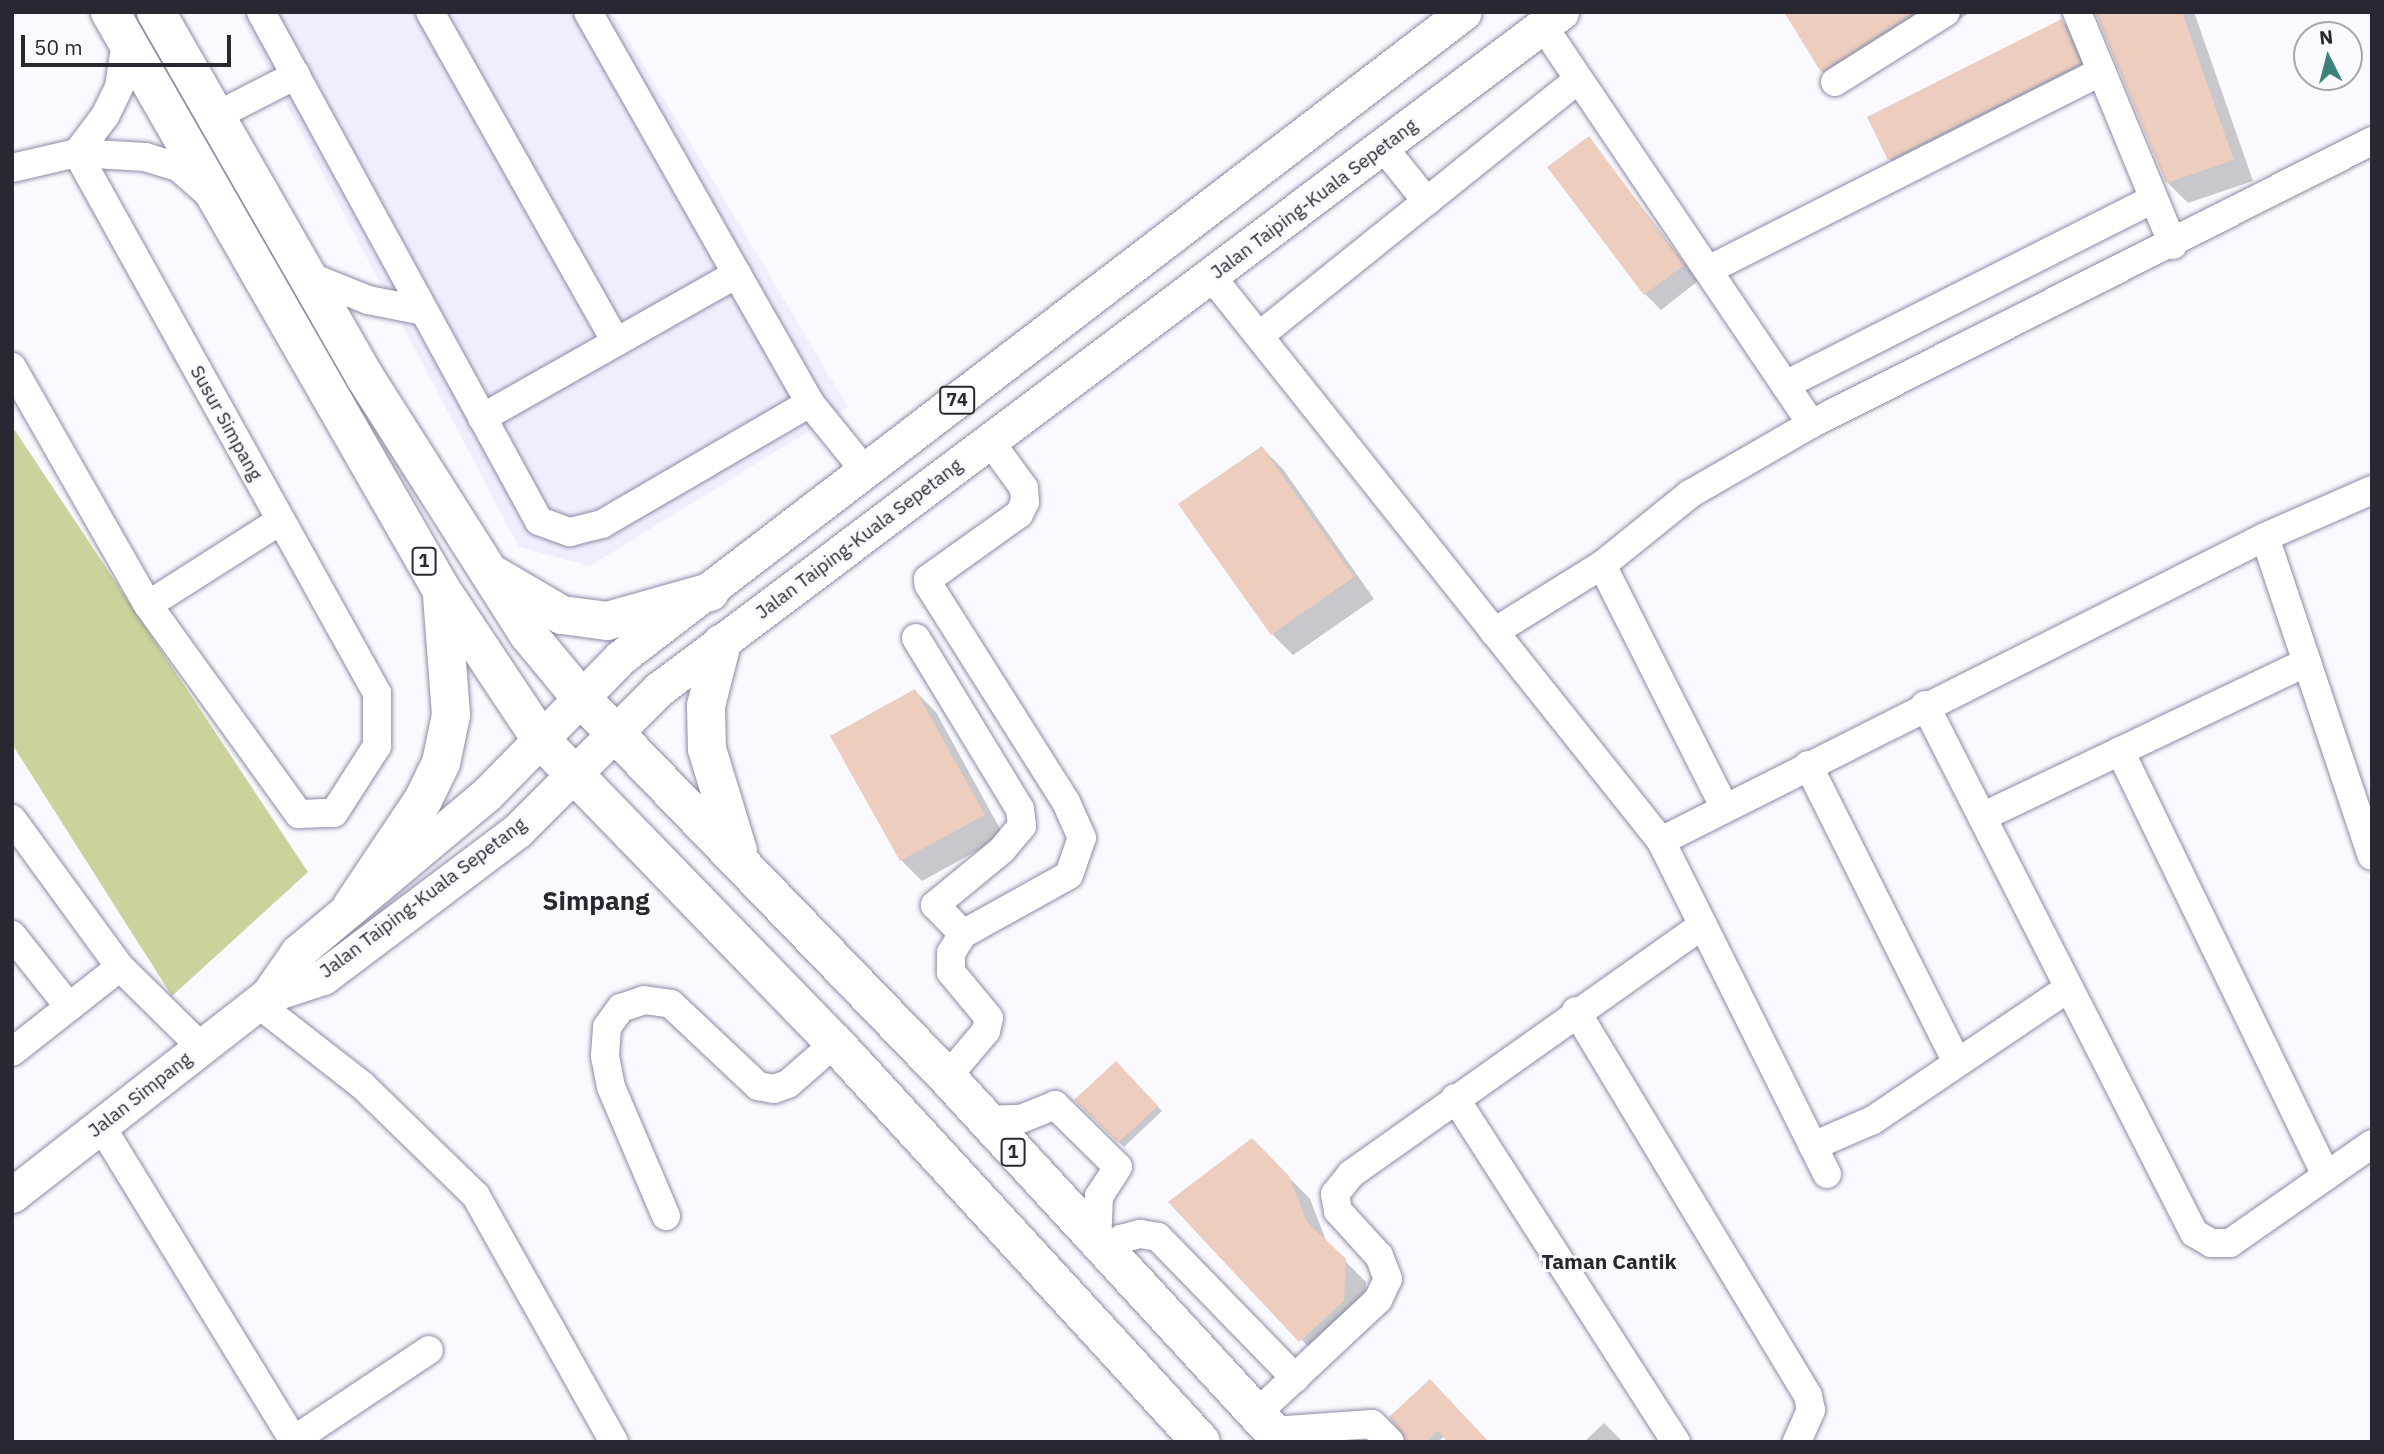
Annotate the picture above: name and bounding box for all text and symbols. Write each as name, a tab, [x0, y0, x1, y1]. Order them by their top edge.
scale bar	[24, 21, 234, 65]
north arrow	[2293, 21, 2363, 91]
text: N	[2318, 24, 2334, 50]
text: 50 m	[34, 33, 83, 61]
street label: Jalan Taiping-Kuala Sepetang	[1206, 114, 1422, 284]
street label: Susur Simpang	[185, 362, 267, 484]
road number: 74	[938, 386, 976, 414]
street label: Jalan Taiping-Kuala Sepetang	[751, 454, 967, 624]
road number: 1	[410, 546, 438, 576]
street label: Jalan Taiping-Kuala Sepetang	[315, 813, 531, 983]
district label: Simpang	[542, 885, 650, 917]
street label: Jalan Simpang	[84, 1048, 196, 1142]
road number: 1	[999, 1138, 1027, 1167]
district label: Taman Cantik	[1541, 1248, 1677, 1274]

